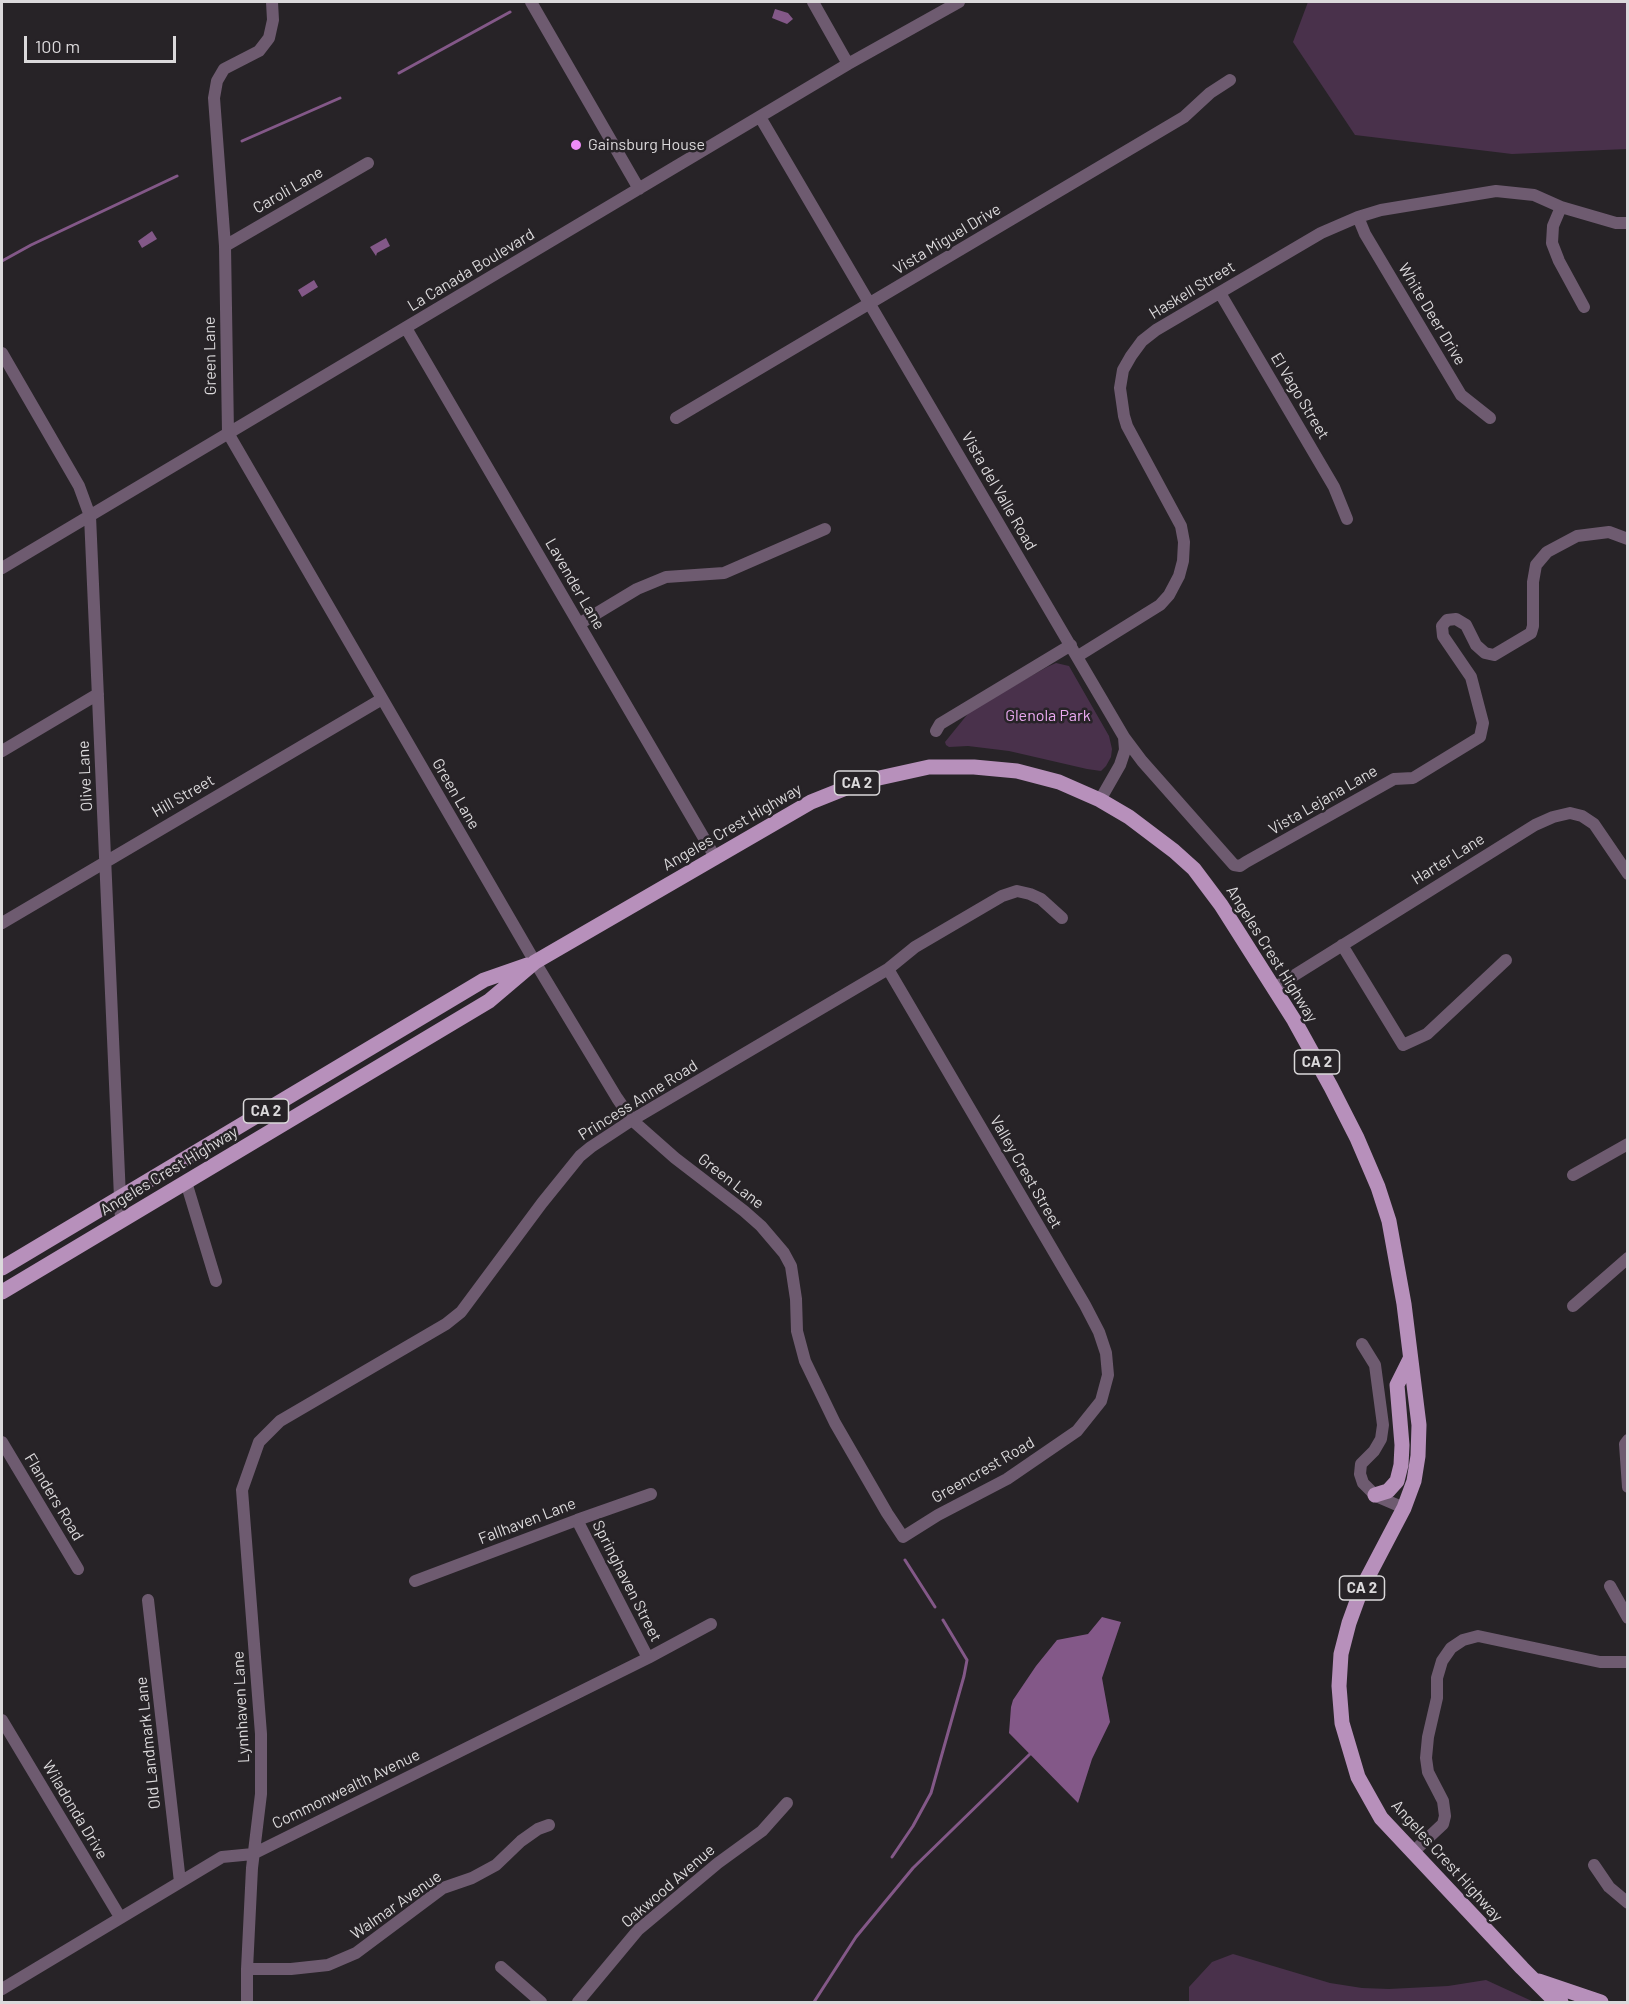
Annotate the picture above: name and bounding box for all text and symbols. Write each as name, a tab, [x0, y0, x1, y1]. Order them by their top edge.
scale bar	[27, 24, 178, 62]
text: 100 m	[35, 35, 80, 57]
place label: Gainsburg House	[588, 135, 705, 155]
marker: Gainsburg House	[569, 138, 583, 152]
street label: Caroli Lane	[250, 162, 326, 218]
street label: Vista Miguel Drive	[890, 199, 1004, 279]
street label: La Canada Boulevard	[404, 225, 538, 315]
street label: Haskell Street	[1146, 257, 1238, 323]
street label: White Deer Drive	[1394, 259, 1470, 369]
street label: Green Lane	[200, 316, 220, 396]
street label: El Vago Street	[1267, 349, 1333, 443]
street label: Vista del Valle Road	[957, 428, 1041, 554]
street label: Lavender Lane	[541, 535, 609, 633]
park label: Glenola Park	[1005, 706, 1091, 726]
street label: Olive Lane	[74, 740, 96, 812]
street label: Green Lane	[428, 755, 484, 833]
street label: Vista Lejana Lane	[1265, 761, 1381, 839]
street label: Hill Street	[148, 770, 218, 822]
road number: CA 2	[834, 771, 880, 795]
street label: Angeles Crest Highway	[659, 779, 805, 875]
street label: Harter Lane	[1408, 829, 1488, 889]
street label: Angeles Crest Highway	[1222, 882, 1322, 1026]
road number: CA 2	[1294, 1050, 1340, 1074]
street label: Princess Anne Road	[575, 1056, 701, 1144]
road number: CA 2	[244, 1099, 288, 1123]
street label: Valley Crest Street	[986, 1112, 1066, 1232]
street label: Angeles Crest Highway	[97, 1122, 241, 1220]
street label: Green Lane	[694, 1149, 768, 1213]
street label: Greencrest Road	[928, 1433, 1038, 1507]
street label: Flanders Road	[20, 1450, 88, 1544]
street label: Fallhaven Lane	[476, 1494, 578, 1548]
street label: Springhaven Street	[588, 1517, 666, 1645]
road number: CA 2	[1340, 1576, 1384, 1600]
street label: Lynnhaven Lane	[228, 1650, 254, 1764]
street label: Old Landmark Lane	[132, 1676, 164, 1810]
street label: Commonwealth Avenue	[269, 1745, 423, 1833]
street label: Wiladonda Drive	[38, 1757, 112, 1863]
street label: Angeles Crest Highway	[1387, 1796, 1507, 1926]
street label: Oakwood Avenue	[617, 1840, 719, 1932]
street label: Walmar Avenue	[347, 1867, 445, 1943]

